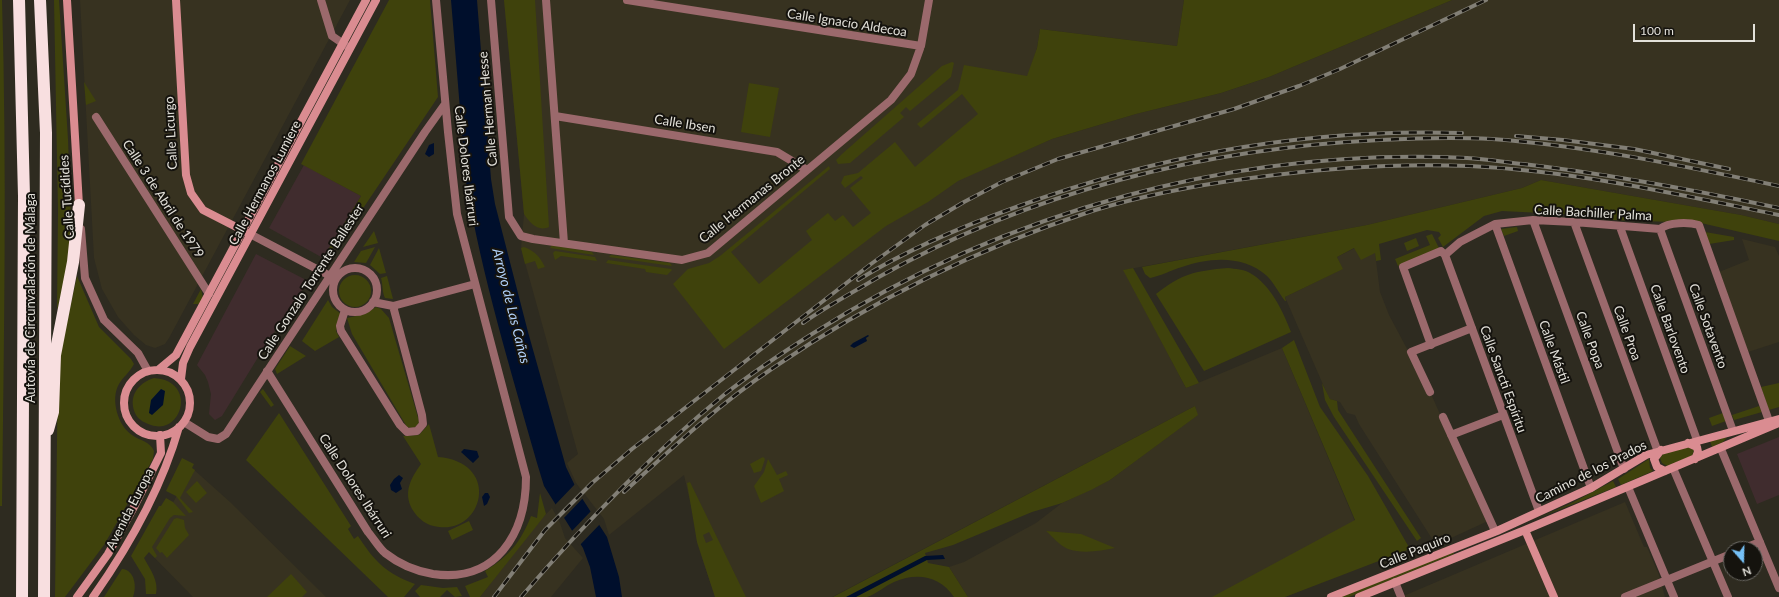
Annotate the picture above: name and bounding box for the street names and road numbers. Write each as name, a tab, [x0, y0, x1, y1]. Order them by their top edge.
street label: Calle Ignacio Aldecoa	[786, 6, 908, 40]
street label: Calle Herman Hesse	[475, 51, 501, 167]
street label: Calle Licurgo	[161, 96, 181, 170]
street label: Calle Dolores Ibárruri	[451, 105, 481, 227]
street label: Calle Ibsen	[653, 111, 717, 137]
street label: Calle Hermanos Lumiere	[225, 118, 305, 248]
street label: Calle 3 de Abril de 1979	[119, 137, 207, 261]
street label: Calle Hermanas Bronte	[696, 152, 808, 246]
street label: Calle Tucídides	[56, 154, 78, 240]
street label: Autovía de Circunvalación de Málaga	[23, 193, 39, 403]
street label: Calle Gonzalo Torrente Ballester	[255, 201, 367, 363]
street label: Calle Bachiller Palma	[1534, 202, 1652, 224]
street label: Calle Sotavento	[1685, 281, 1731, 371]
street label: Calle Barlovento	[1647, 282, 1693, 376]
street label: Calle Proa	[1610, 303, 1644, 363]
street label: Calle Popa	[1572, 309, 1608, 371]
street label: Calle Mástil	[1535, 318, 1573, 386]
street label: Calle Sancti Espíritu	[1476, 323, 1530, 435]
street label: Calle Dolores Ibárruri	[315, 431, 395, 541]
street label: Camino de los Prados	[1533, 437, 1649, 507]
street label: Avenida Europa	[103, 466, 157, 552]
street label: Calle Paquiro	[1377, 530, 1453, 572]

